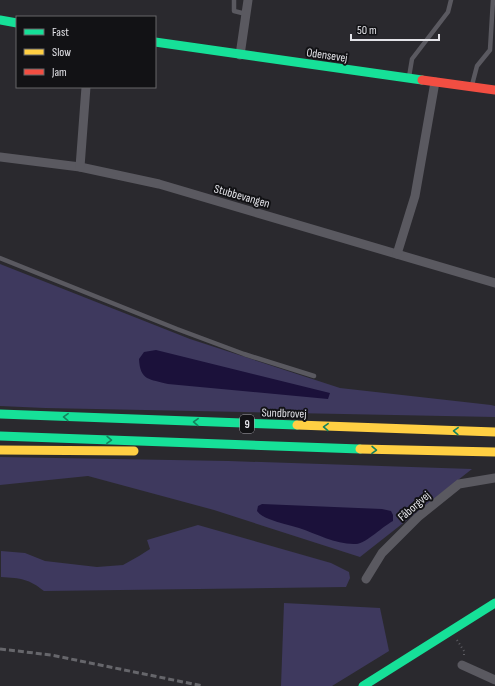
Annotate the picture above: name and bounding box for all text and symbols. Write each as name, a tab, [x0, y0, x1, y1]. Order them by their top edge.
legend	[16, 16, 156, 88]
scale bar	[351, 16, 439, 42]
text: 50 m	[357, 23, 377, 38]
text: Fast	[52, 25, 69, 40]
text: Slow	[52, 45, 71, 60]
street label: Odensevej	[305, 45, 348, 66]
text: Jam	[51, 65, 67, 80]
street label: Stubbevangen	[212, 181, 272, 212]
street label: Sundbrovej	[261, 405, 307, 422]
one-way arrow	[63, 413, 69, 421]
road number: 9	[240, 415, 254, 433]
one-way arrow	[193, 418, 199, 426]
one-way arrow	[323, 422, 329, 431]
one-way arrow	[453, 427, 459, 435]
one-way arrow	[106, 436, 112, 445]
one-way arrow	[371, 446, 377, 454]
street label: Fåborgvej	[395, 488, 434, 525]

